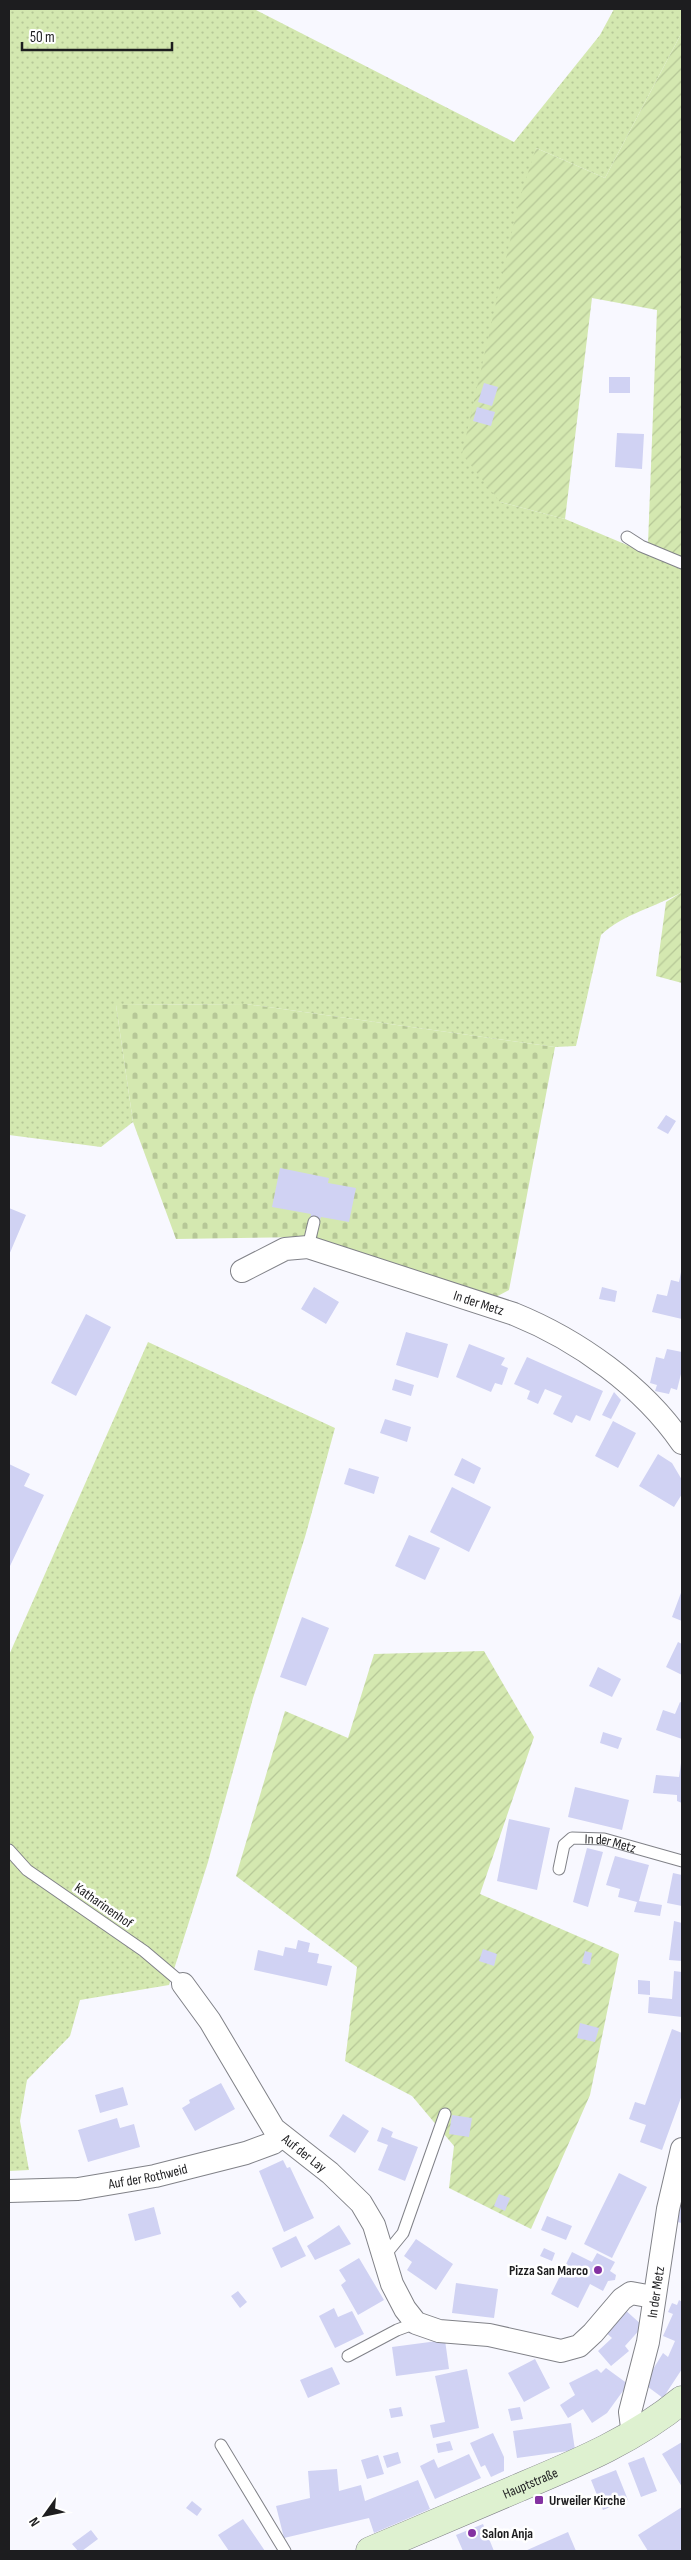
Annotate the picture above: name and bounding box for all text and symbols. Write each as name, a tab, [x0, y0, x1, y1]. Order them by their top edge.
scale bar	[22, 20, 172, 52]
text: 50 m	[30, 28, 55, 47]
street label: In der Metz	[451, 1287, 506, 1319]
street label: In der Metz	[584, 1830, 638, 1857]
street label: Katharinenhof	[71, 1879, 137, 1932]
street label: Auf der Lay	[278, 2130, 330, 2176]
street label: Auf der Rothweid	[106, 2160, 189, 2193]
place label: Pizza San Marco	[509, 2262, 588, 2279]
marker: Pizza San Marco	[592, 2264, 604, 2276]
street label: In der Metz	[644, 2265, 668, 2319]
street label: Hauptstraße	[500, 2464, 561, 2503]
north arrow	[20, 2490, 70, 2540]
place label: Urweiler Kirche	[549, 2492, 625, 2509]
marker: Urweiler Kirche	[533, 2494, 545, 2506]
text: N	[25, 2514, 44, 2530]
place label: Salon Anja	[482, 2525, 533, 2542]
marker: Salon Anja	[466, 2527, 478, 2539]

